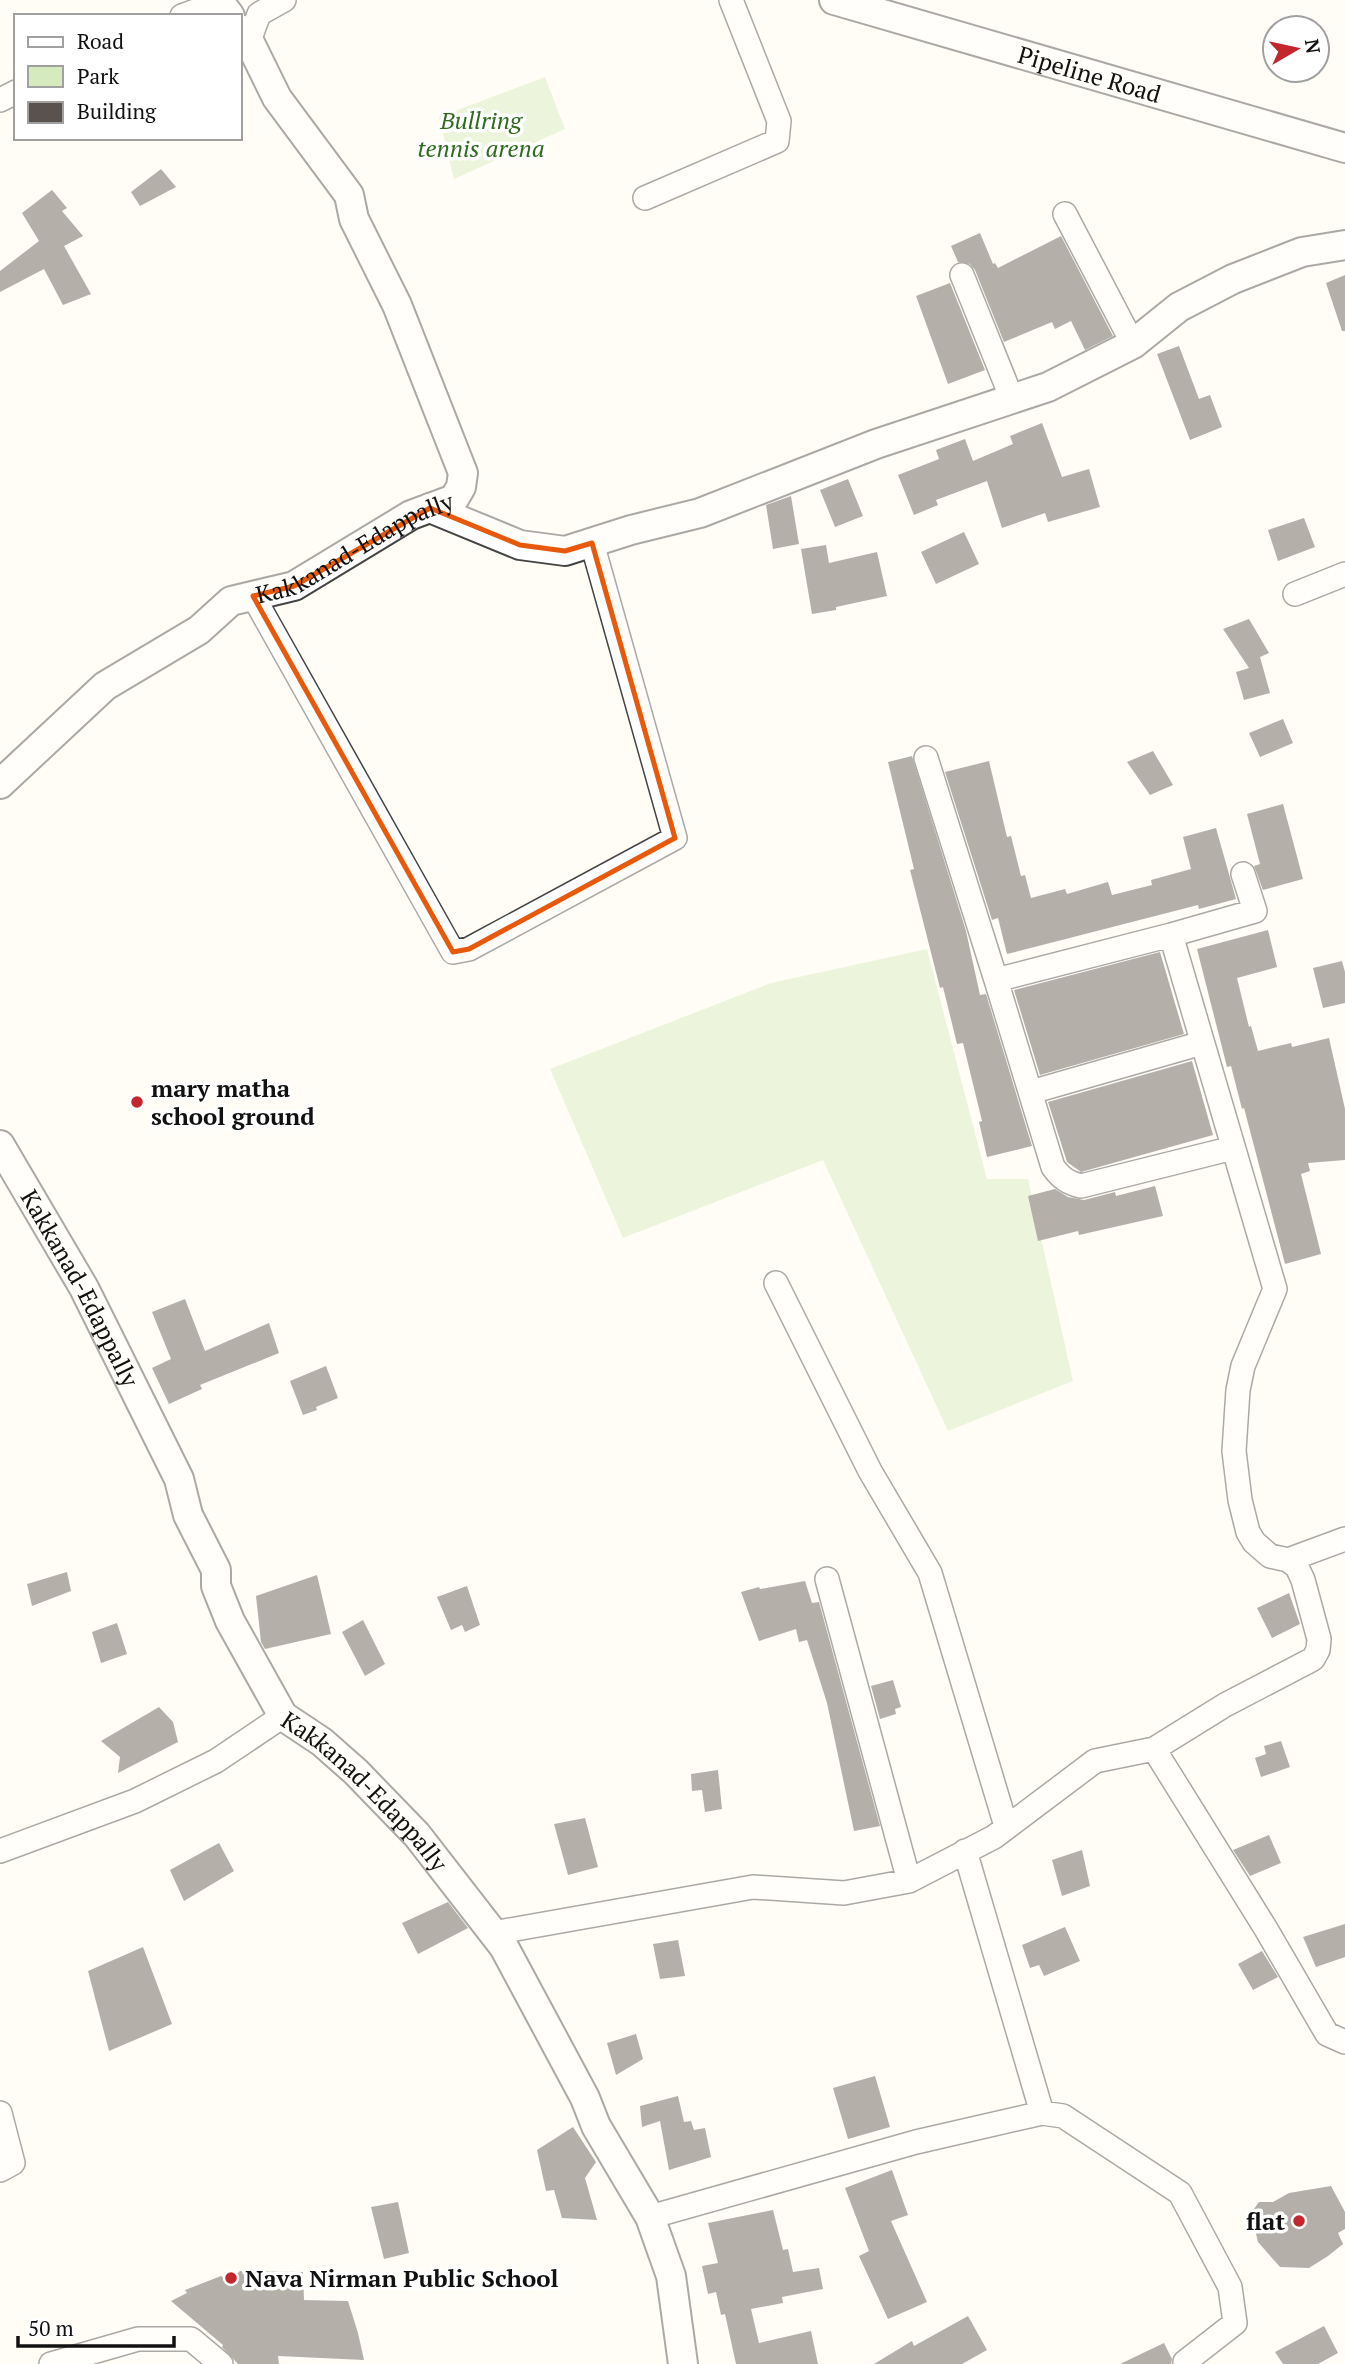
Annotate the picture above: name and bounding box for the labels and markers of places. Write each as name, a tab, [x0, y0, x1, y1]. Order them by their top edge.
place label: mary matha school ground	[151, 1072, 315, 1132]
marker: mary matha school ground	[129, 1094, 145, 1110]
place label: flat	[1246, 2205, 1285, 2237]
marker: flat	[1291, 2213, 1307, 2229]
place label: Nava Nirman Public School	[245, 2262, 558, 2294]
marker: Nava Nirman Public School	[223, 2270, 239, 2286]

